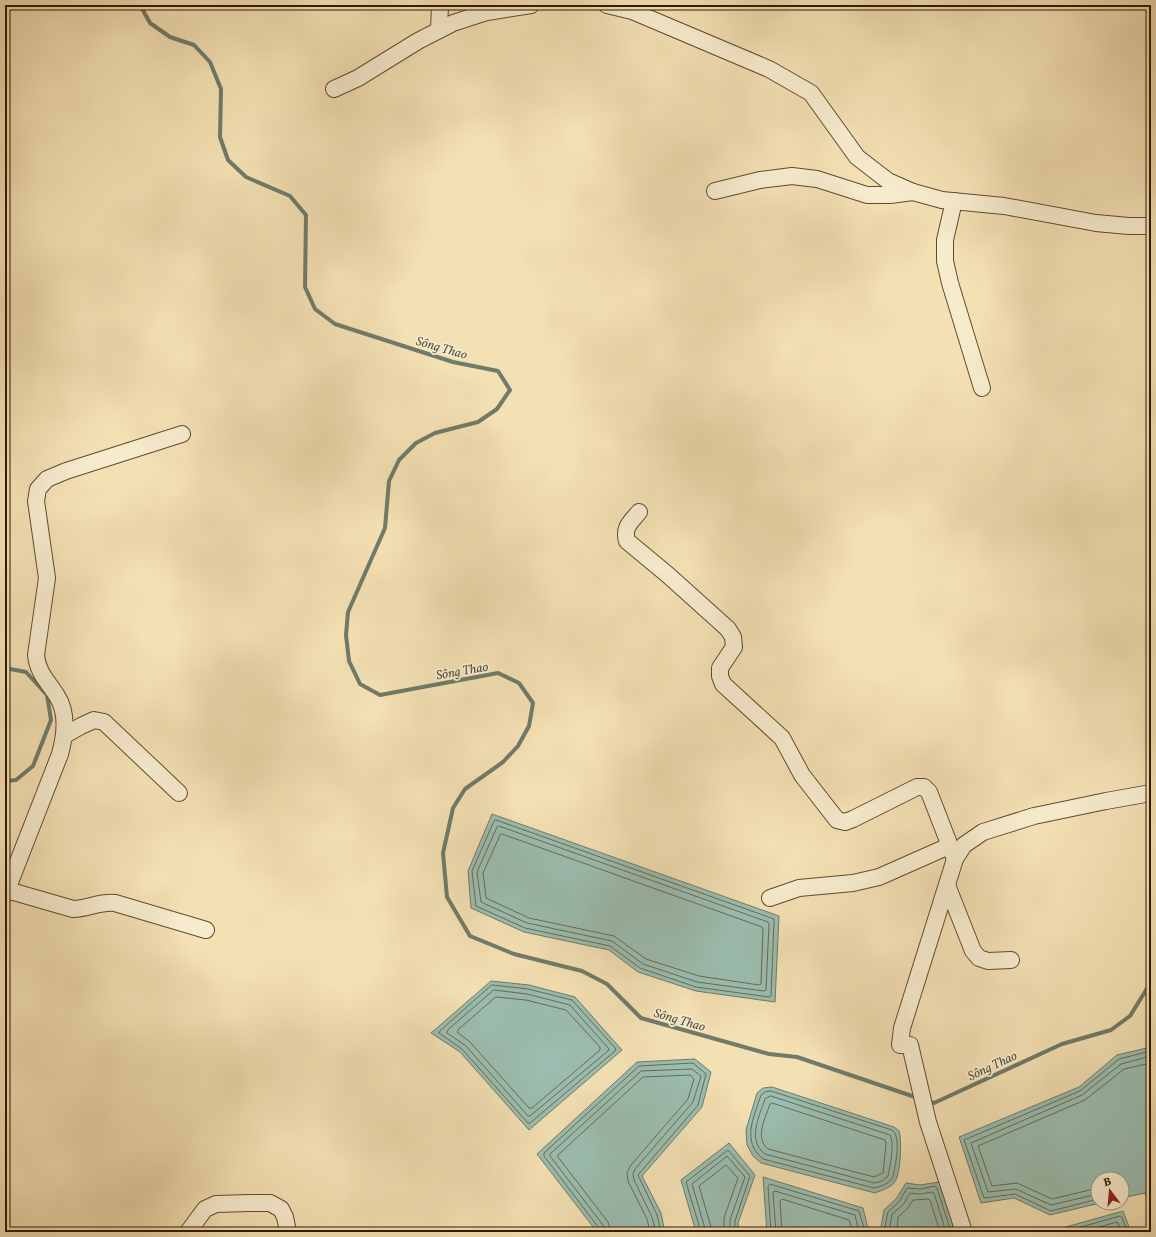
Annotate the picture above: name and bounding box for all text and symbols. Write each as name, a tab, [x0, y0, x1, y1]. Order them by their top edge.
water label: Sông Thao	[414, 333, 469, 365]
water label: Sông Thao	[435, 659, 490, 685]
water label: Sông Thao	[652, 1005, 707, 1037]
water label: Sông Thao	[965, 1048, 1021, 1086]
north arrow	[1090, 1171, 1130, 1211]
text: B	[1102, 1175, 1113, 1191]

